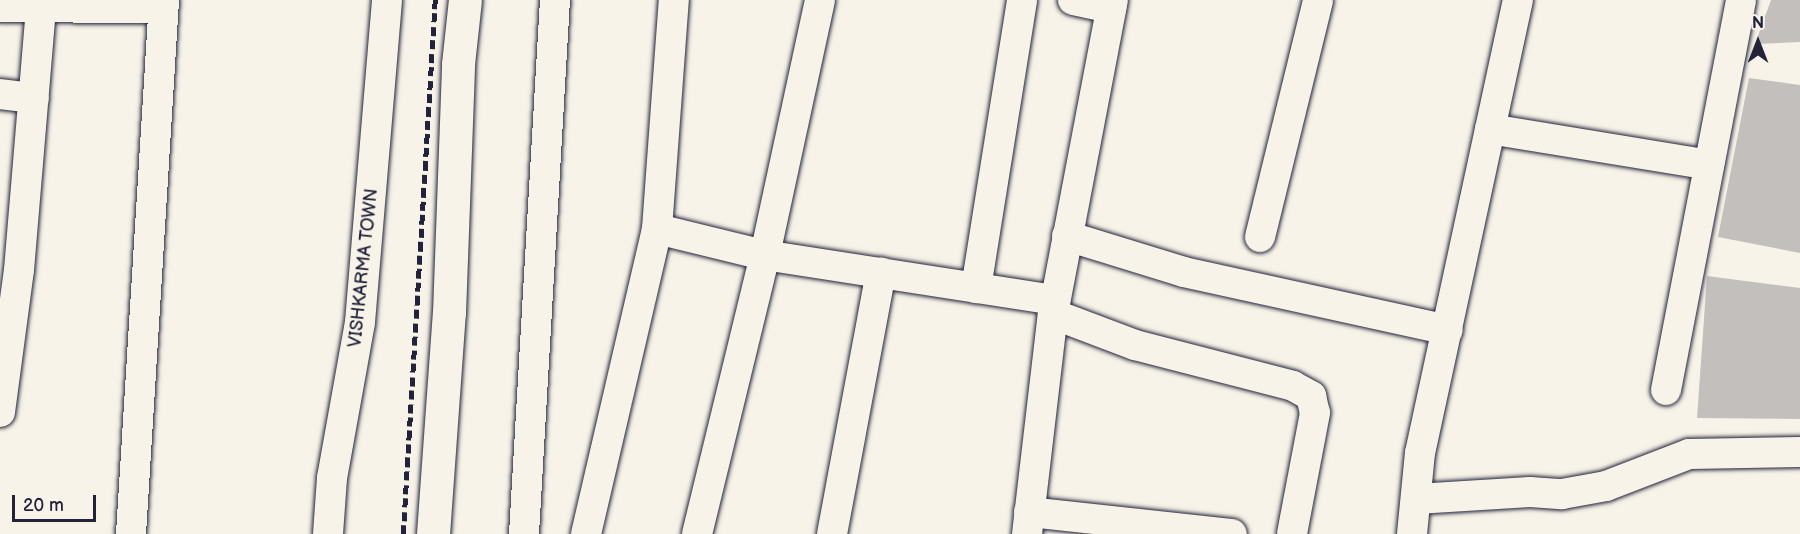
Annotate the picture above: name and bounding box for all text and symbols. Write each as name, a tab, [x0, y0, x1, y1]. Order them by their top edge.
north arrow	[1728, 12, 1788, 72]
text: N	[1752, 14, 1764, 33]
street label: VISHKARMA TOWN	[345, 187, 383, 349]
scale bar	[15, 483, 99, 521]
text: 20 m	[23, 495, 64, 516]

